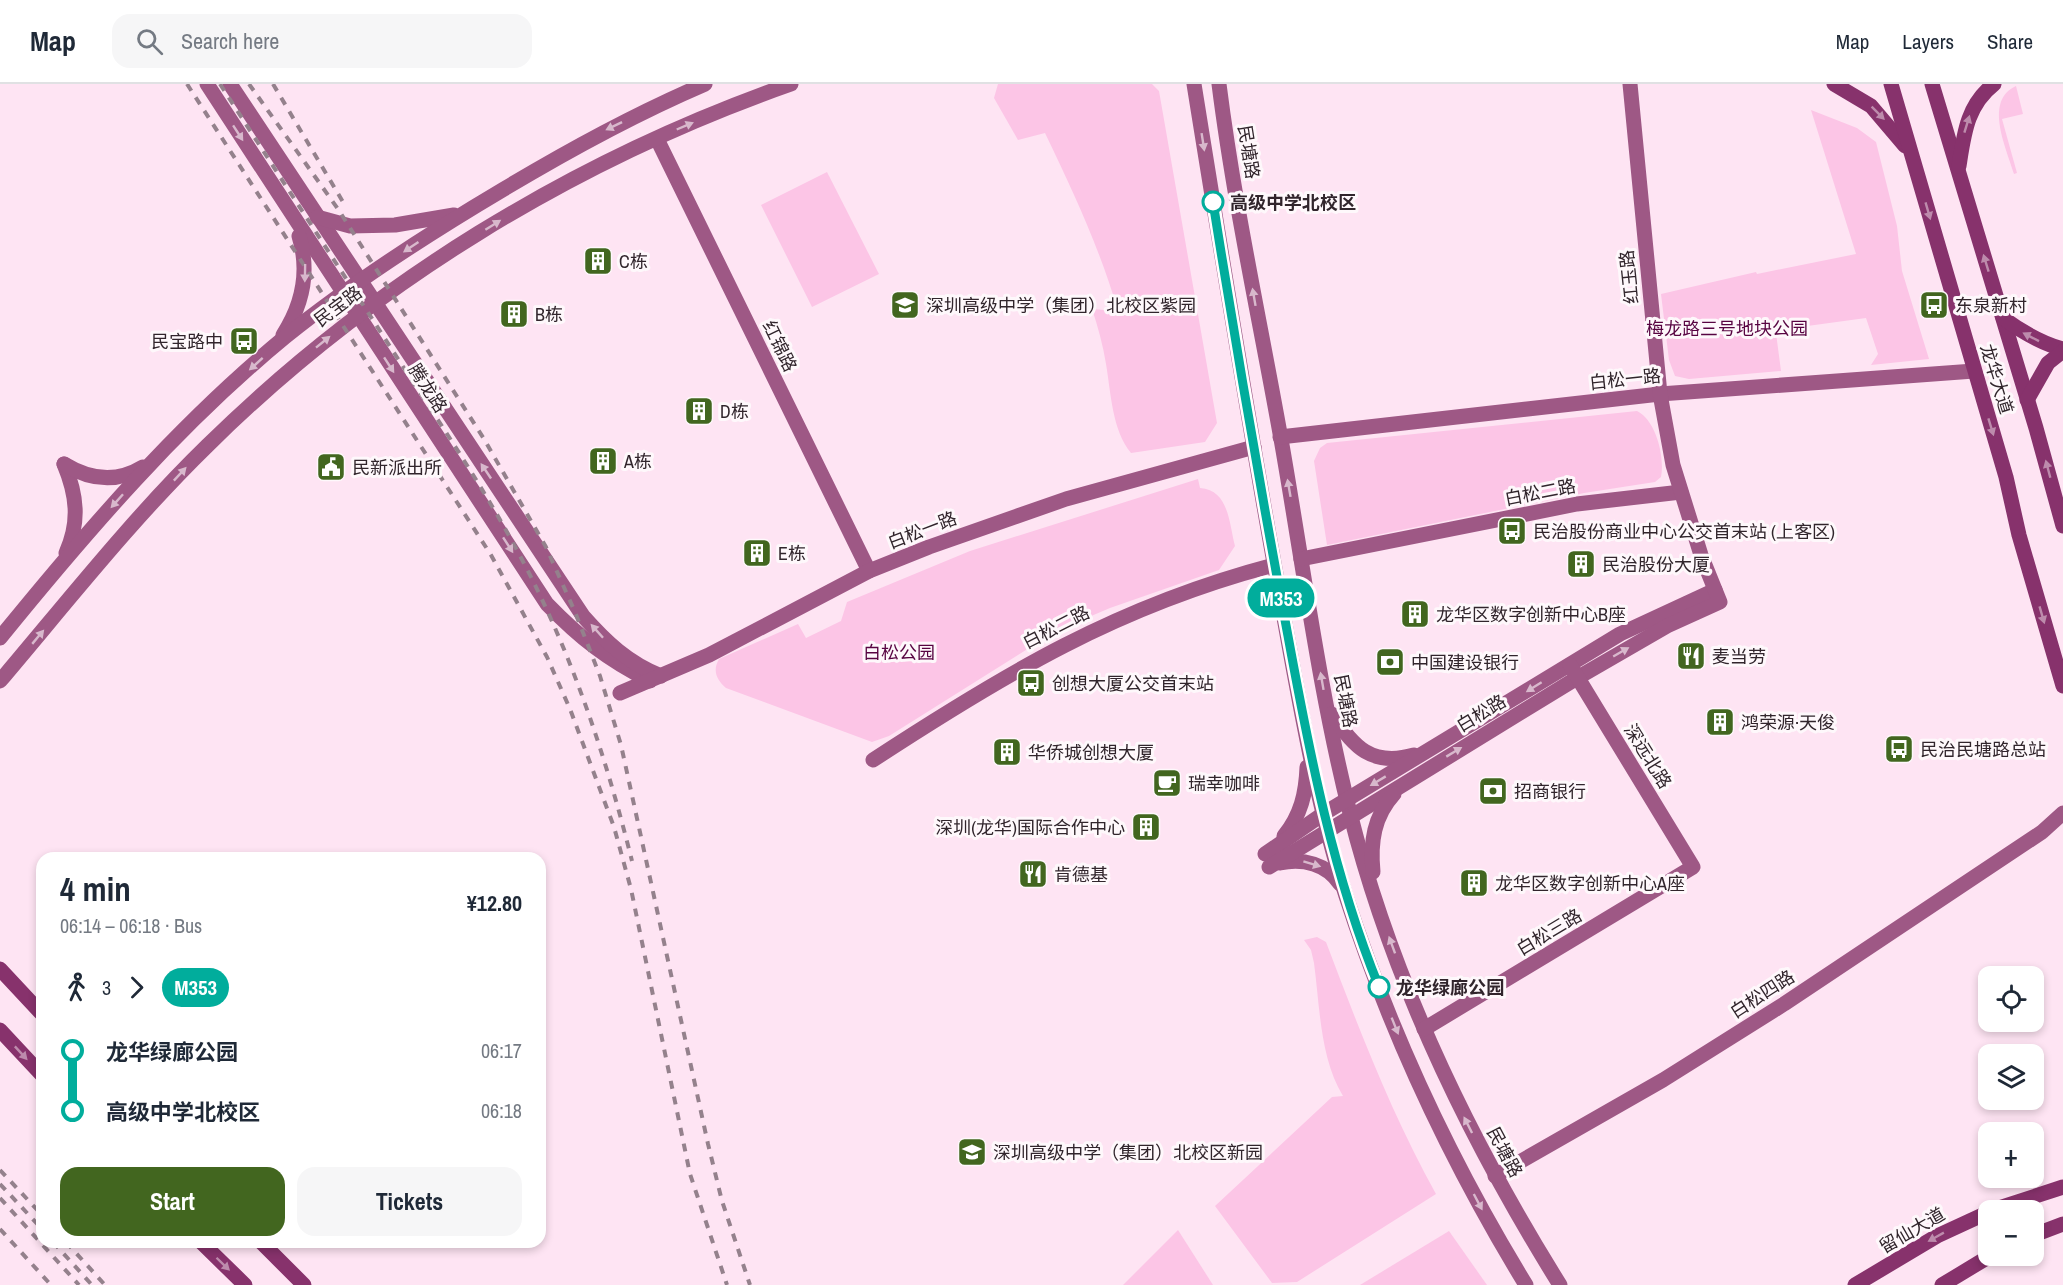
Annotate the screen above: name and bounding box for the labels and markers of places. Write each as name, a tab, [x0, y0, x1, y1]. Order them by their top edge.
place label: 高级中学北校区	[1230, 190, 1356, 215]
marker: 高级中学北校区	[1202, 191, 1224, 213]
building icon: C栋	[582, 245, 614, 277]
place label: C栋	[619, 249, 648, 274]
school or university icon: 深圳高级中学（集团）北校区紫园	[889, 289, 921, 321]
bus stop icon: 东泉新村	[1918, 289, 1950, 321]
place label: 深圳高级中学（集团）北校区紫园	[926, 293, 1196, 318]
place label: 东泉新村	[1955, 293, 2027, 318]
building icon: B栋	[498, 298, 530, 330]
place label: B栋	[535, 302, 563, 327]
bus stop icon: 民宝路中	[228, 325, 260, 357]
place label: 民宝路中	[151, 329, 223, 354]
building icon: D栋	[683, 395, 715, 427]
place label: D栋	[720, 399, 749, 424]
building icon: A栋	[587, 445, 619, 477]
place label: A栋	[623, 449, 652, 474]
public building icon: 民新派出所	[315, 451, 347, 483]
place label: 民新派出所	[352, 455, 442, 480]
bus stop icon: 民治股份商业中心公交首末站 (上客区)	[1496, 515, 1528, 547]
place label: 民治股份商业中心公交首末站 (上客区)	[1533, 519, 1835, 544]
building icon: E栋	[741, 537, 773, 569]
place label: E栋	[778, 541, 806, 566]
building icon: 民治股份大厦	[1565, 548, 1597, 580]
place label: 民治股份大厦	[1602, 552, 1710, 577]
building icon: 龙华区数字创新中心B座	[1399, 598, 1431, 630]
place label: 龙华区数字创新中心B座	[1436, 602, 1626, 627]
restaurant icon: 麦当劳	[1675, 640, 1707, 672]
place label: 麦当劳	[1712, 644, 1766, 669]
bank icon: 中国建设银行	[1374, 646, 1406, 678]
place label: 中国建设银行	[1411, 650, 1519, 675]
bus stop icon: 创想大厦公交首末站	[1015, 667, 1047, 699]
place label: 创想大厦公交首末站	[1052, 671, 1214, 696]
building icon: 鸿荣源·天俊	[1704, 706, 1736, 738]
place label: 鸿荣源·天俊	[1741, 710, 1835, 735]
bus stop icon: 民治民塘路总站	[1883, 733, 1915, 765]
building icon: 华侨城创想大厦	[991, 736, 1023, 768]
place label: 民治民塘路总站	[1920, 737, 2046, 762]
place label: 华侨城创想大厦	[1028, 740, 1154, 765]
cafe icon: 瑞幸咖啡	[1151, 767, 1183, 799]
place label: 瑞幸咖啡	[1188, 771, 1260, 796]
bank icon: 招商银行	[1477, 775, 1509, 807]
place label: 招商银行	[1514, 779, 1586, 804]
building icon: 深圳(龙华)国际合作中心	[1130, 811, 1162, 843]
place label: 深圳(龙华)国际合作中心	[935, 815, 1125, 840]
restaurant icon: 肯德基	[1017, 858, 1049, 890]
place label: 肯德基	[1054, 862, 1108, 887]
building icon: 龙华区数字创新中心A座	[1458, 867, 1490, 899]
place label: 龙华区数字创新中心A座	[1495, 871, 1685, 896]
place label: 龙华绿廊公园	[1396, 975, 1504, 1000]
marker: 龙华绿廊公园	[1368, 976, 1390, 998]
school or university icon: 深圳高级中学（集团）北校区新园	[956, 1136, 988, 1168]
place label: 深圳高级中学（集团）北校区新园	[993, 1140, 1263, 1165]

